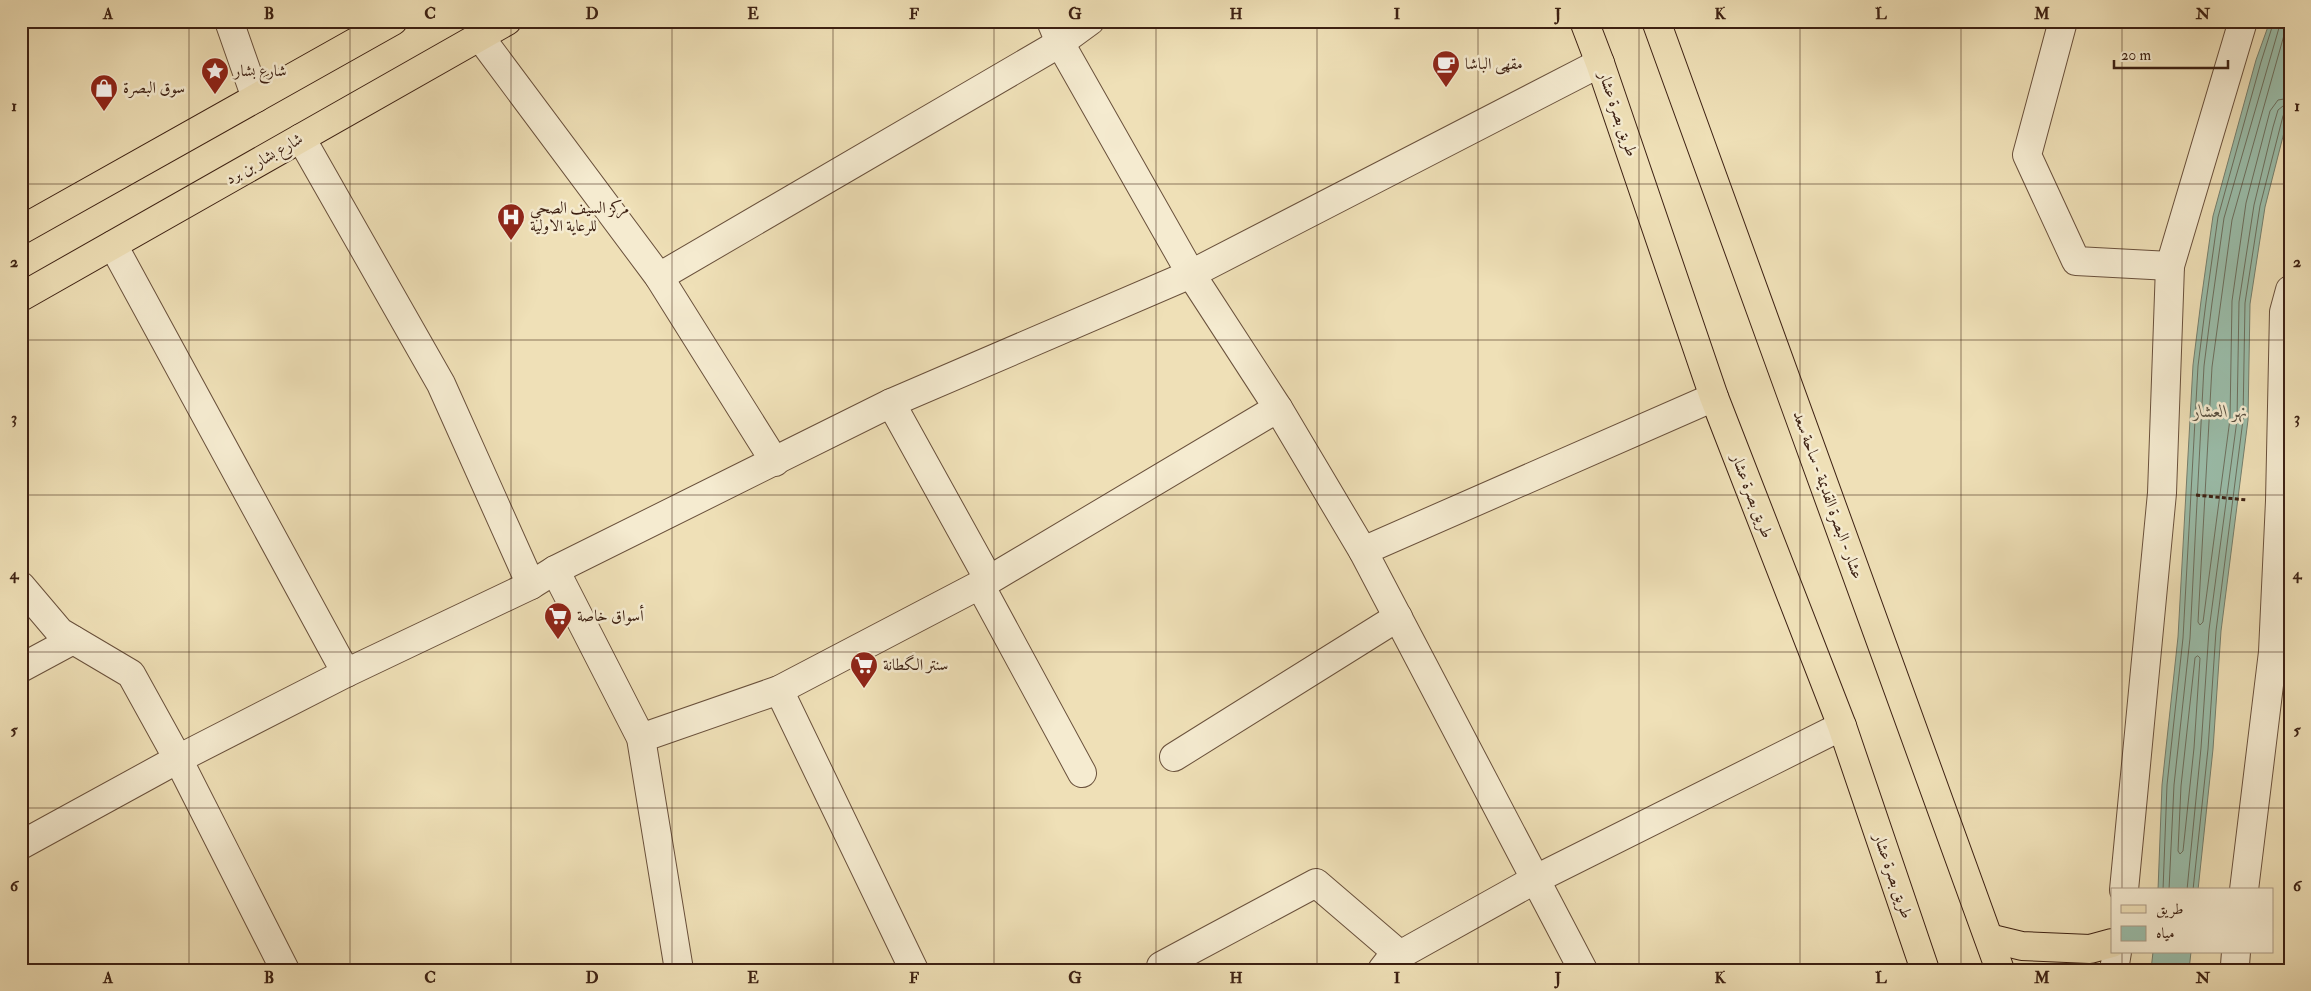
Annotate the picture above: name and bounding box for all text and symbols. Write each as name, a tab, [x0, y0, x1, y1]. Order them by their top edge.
text: A	[102, 4, 114, 24]
text: B	[264, 4, 274, 24]
text: C	[424, 4, 436, 24]
text: D	[585, 4, 599, 24]
text: E	[747, 4, 759, 24]
text: F	[909, 4, 919, 24]
text: G	[1068, 4, 1082, 24]
text: H	[1229, 4, 1243, 24]
text: I	[1394, 4, 1401, 24]
text: J	[1554, 4, 1562, 25]
text: K	[1714, 4, 1726, 24]
text: L	[1875, 4, 1887, 24]
text: M	[2033, 4, 2050, 24]
text: N	[2195, 4, 2211, 24]
scale bar	[2114, 38, 2227, 70]
text: 20 m	[2121, 46, 2151, 65]
cafe icon: مقهى الباشا	[1431, 49, 1461, 88]
place label: مقهى الباشا	[1465, 54, 1523, 75]
place icon: شارع بشار	[200, 56, 230, 95]
place label: شارع بشار	[232, 61, 287, 84]
street label: طريق بصرة عشار	[1593, 67, 1642, 159]
shop icon: سوق البصرة	[89, 73, 119, 112]
place label: سوق البصرة	[123, 78, 185, 98]
text: 1	[11, 96, 17, 116]
text: 1	[2294, 96, 2300, 116]
street label: شارع بشار بن برد	[222, 129, 308, 192]
place label: مركز السيف الصحي للرعاية الاولية	[530, 198, 629, 236]
hospital icon: مركز السيف الصحي للرعاية الاولية	[496, 202, 526, 241]
text: 2	[10, 252, 18, 272]
text: 2	[2293, 252, 2301, 272]
water label: نهر العشار	[2192, 400, 2247, 423]
text: 3	[11, 408, 17, 428]
street label: عشار - البصرة القديمة - ساحة سعد	[1788, 408, 1868, 582]
text: 3	[2294, 408, 2300, 428]
street label: طريق بصرة عشار	[1726, 449, 1777, 541]
text: 4	[9, 564, 20, 584]
text: 4	[2292, 564, 2303, 584]
supermarket icon: أسواق خاصة	[543, 601, 573, 640]
place label: أسواق خاصة	[577, 604, 644, 626]
supermarket icon: سنتر الگطانة	[849, 650, 879, 689]
place label: سنتر الگطانة	[883, 654, 948, 675]
text: 5	[10, 720, 18, 740]
text: 5	[2293, 720, 2301, 740]
street label: طريق بصرة عشار	[1868, 829, 1917, 921]
text: 6	[10, 876, 20, 896]
text: 6	[2293, 876, 2303, 896]
legend	[2111, 888, 2274, 954]
text: طريق	[2156, 900, 2183, 919]
text: مياه	[2156, 924, 2174, 943]
text: A	[102, 968, 114, 988]
text: B	[264, 968, 274, 988]
text: C	[424, 968, 436, 988]
text: D	[585, 968, 599, 988]
text: E	[747, 968, 759, 988]
text: F	[909, 968, 919, 988]
text: G	[1068, 968, 1082, 988]
text: H	[1229, 968, 1243, 988]
text: I	[1394, 968, 1401, 988]
text: J	[1554, 968, 1562, 989]
text: K	[1714, 968, 1726, 988]
text: L	[1875, 968, 1887, 988]
text: M	[2033, 968, 2050, 988]
text: N	[2195, 968, 2211, 988]

